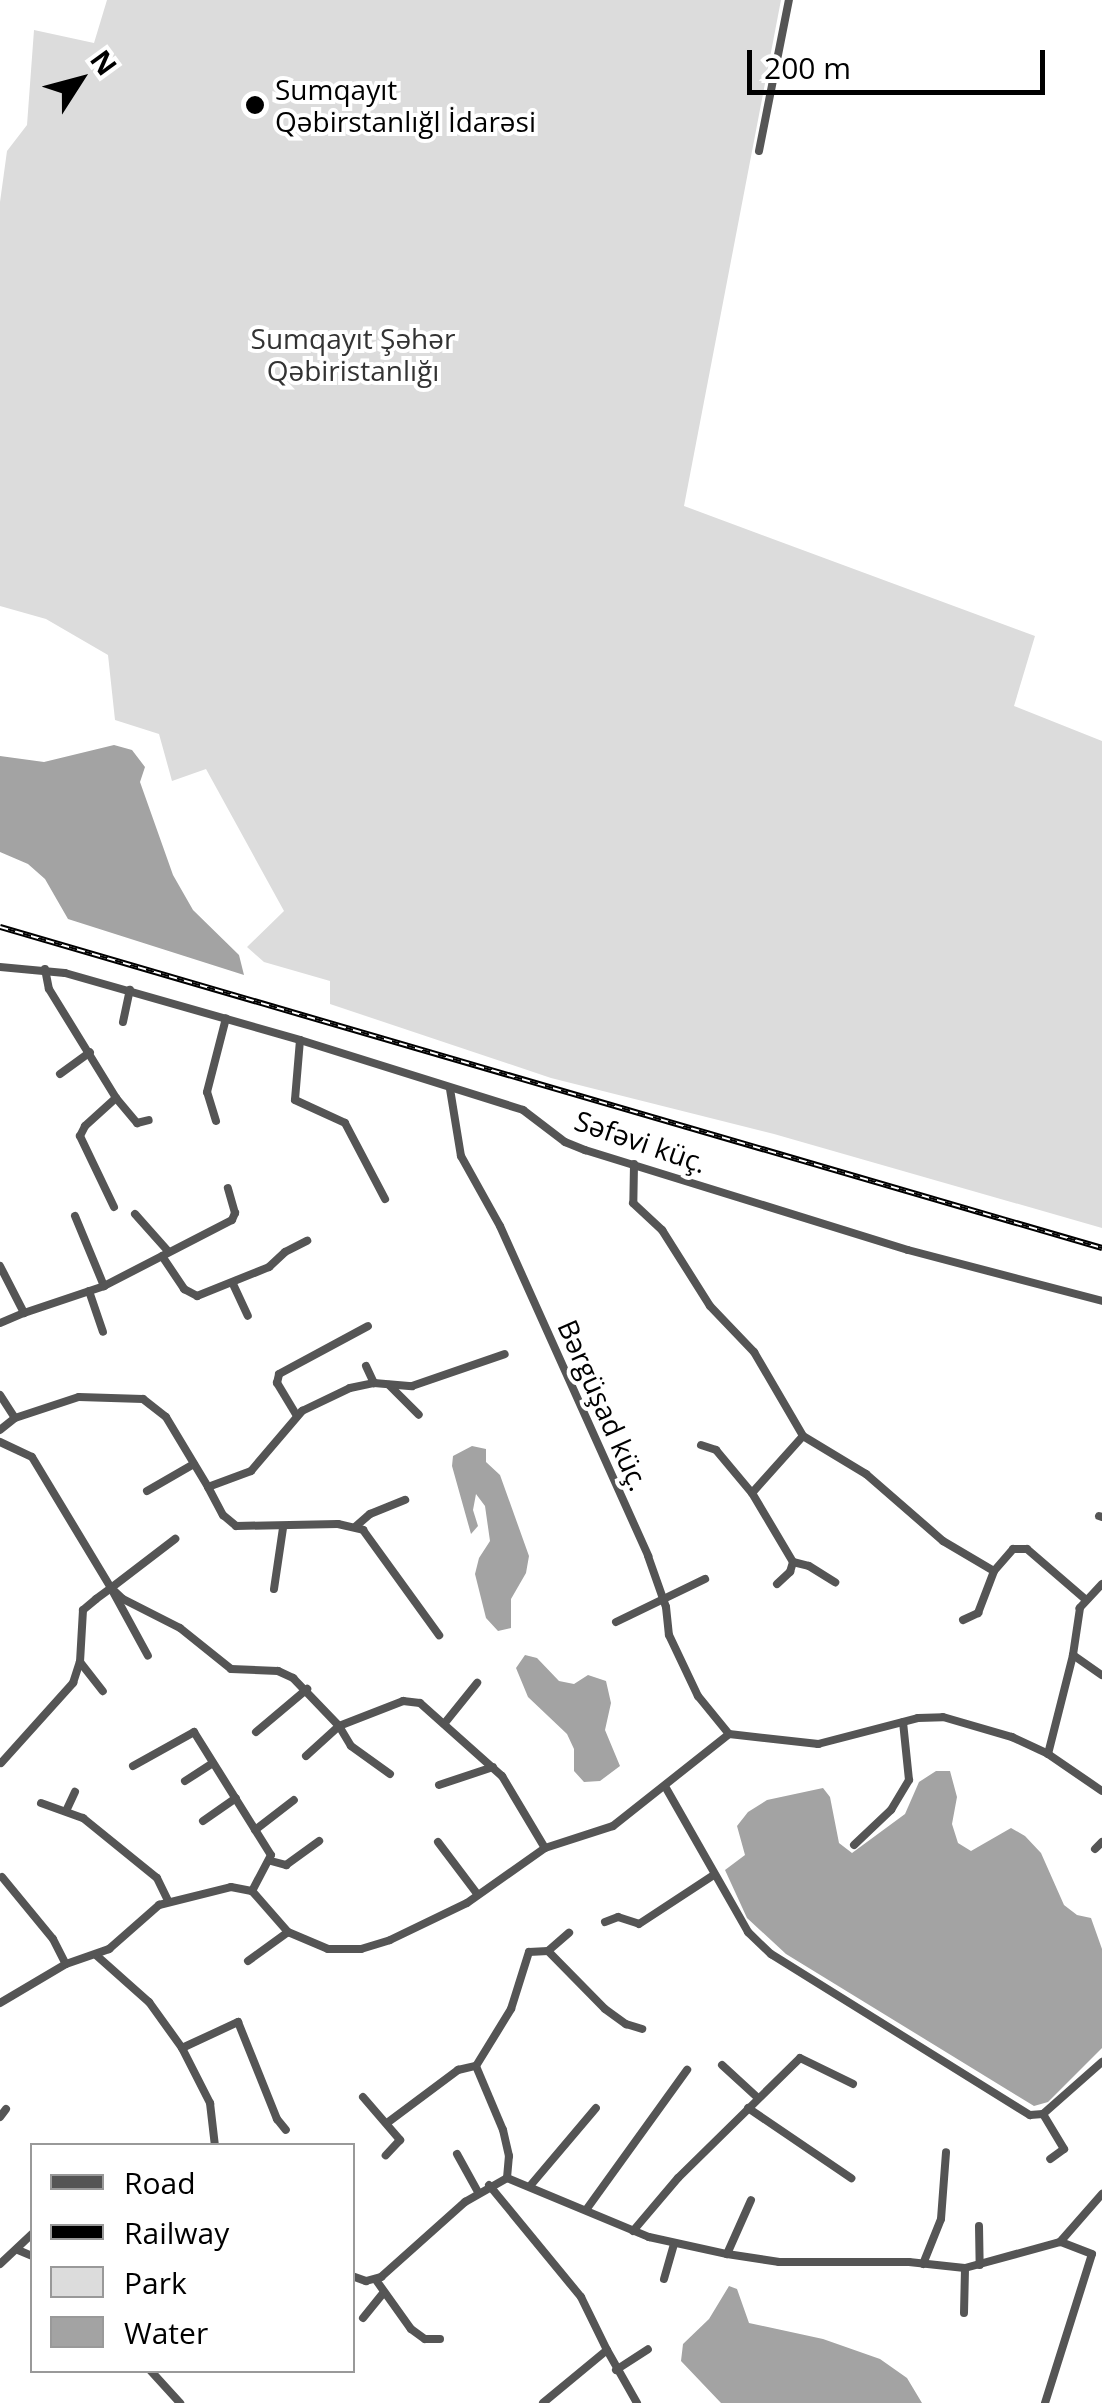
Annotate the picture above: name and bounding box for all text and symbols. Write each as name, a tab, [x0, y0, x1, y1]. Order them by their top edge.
north arrow	[30, 30, 130, 130]
scale bar	[752, 30, 1050, 92]
text: N	[82, 42, 126, 83]
text: 200 m	[764, 47, 851, 88]
place label: Sumqayıt Qəbirstanlığl İdarəsi	[275, 72, 536, 138]
marker: Sumqayıt Qəbirstanlığl İdarəsi	[244, 94, 266, 116]
park label: Sumqayıt Şəhər Qəbiristanlığı	[251, 321, 455, 387]
street label: Səfəvi küç.	[571, 1103, 711, 1179]
street label: Bərgüşad küç.	[551, 1314, 657, 1496]
legend	[30, 2143, 355, 2373]
text: Road	[124, 2162, 196, 2203]
text: Railway	[124, 2212, 229, 2253]
text: Park	[124, 2262, 187, 2303]
text: Water	[124, 2312, 208, 2353]

